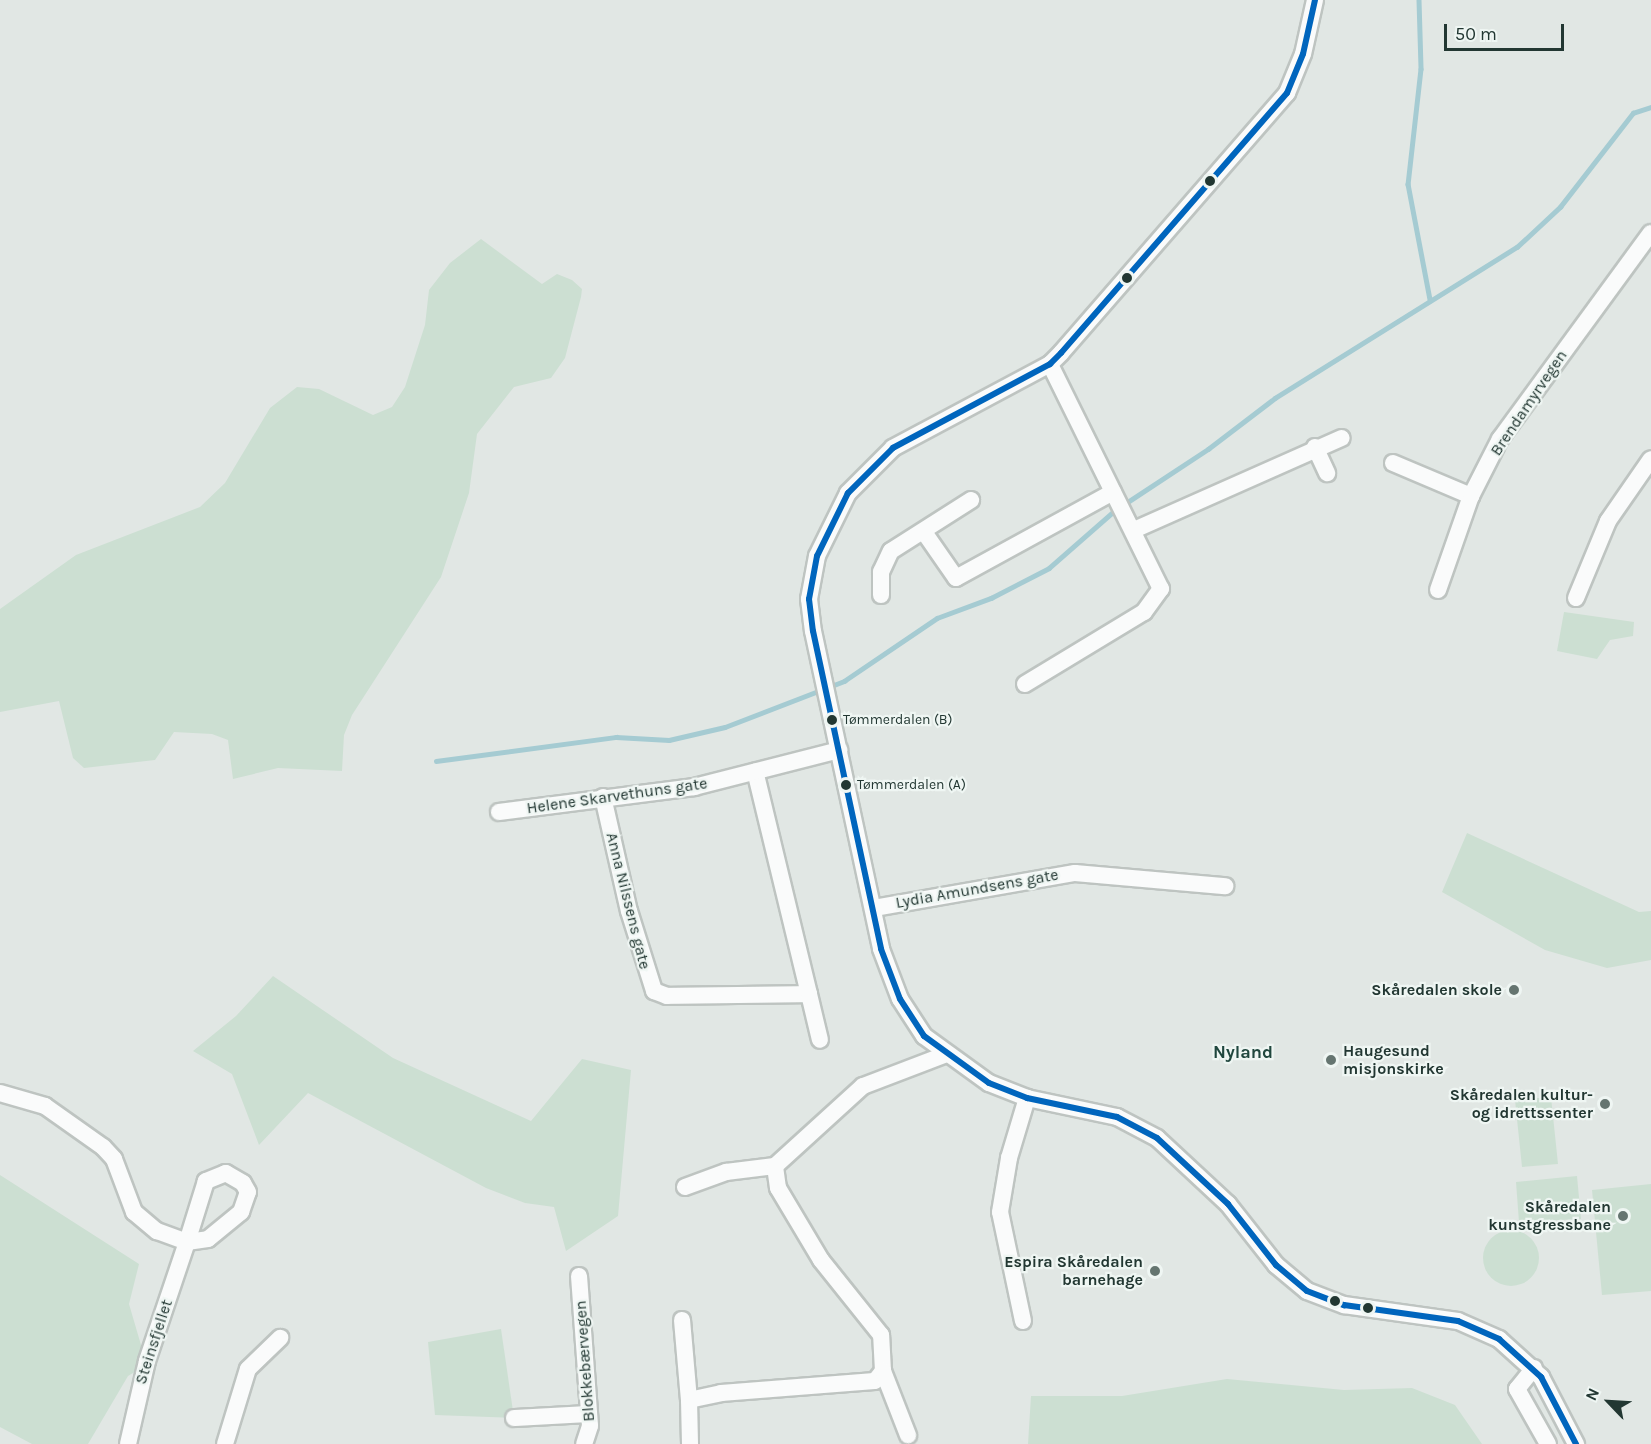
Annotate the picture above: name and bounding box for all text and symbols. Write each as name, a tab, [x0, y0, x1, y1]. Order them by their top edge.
scale bar	[1447, 12, 1567, 50]
text: 50 m	[1455, 23, 1497, 45]
unlabelled marker	[1204, 175, 1216, 187]
unlabelled marker	[1121, 272, 1133, 284]
street label: Brendamyrvegen	[1487, 347, 1571, 459]
place label: Tømmerdalen (B)	[843, 712, 953, 728]
marker: Tømmerdalen (B)	[826, 714, 838, 726]
street label: Helene Skarvethuns gate	[525, 774, 709, 818]
place label: Tømmerdalen (A)	[857, 777, 966, 793]
marker: Tømmerdalen (A)	[840, 779, 852, 791]
street label: Anna Nilssens gate	[602, 831, 654, 971]
street label: Lydia Amundsens gate	[894, 865, 1060, 913]
place label: Skåredalen skole	[1371, 980, 1502, 1000]
marker: Skåredalen skole	[1507, 983, 1521, 997]
district label: Nyland	[1213, 1041, 1273, 1063]
place label: Haugesund misjonskirke	[1343, 1041, 1444, 1079]
marker: Haugesund misjonskirke	[1324, 1053, 1338, 1067]
place label: Skåredalen kultur- og idrettssenter	[1450, 1085, 1593, 1123]
marker: Skåredalen kultur- og idrettssenter	[1598, 1097, 1612, 1111]
place label: Skåredalen kunstgressbane	[1488, 1197, 1611, 1235]
marker: Skåredalen kunstgressbane	[1616, 1209, 1630, 1223]
place label: Espira Skåredalen barnehage	[1004, 1252, 1143, 1290]
marker: Espira Skåredalen barnehage	[1148, 1264, 1162, 1278]
unlabelled marker	[1329, 1295, 1341, 1307]
street label: Steinsfjellet	[131, 1297, 177, 1387]
street label: Blokkebærvegen	[571, 1300, 599, 1422]
unlabelled marker	[1362, 1302, 1374, 1314]
north arrow	[1579, 1372, 1639, 1432]
text: N	[1581, 1385, 1603, 1403]

